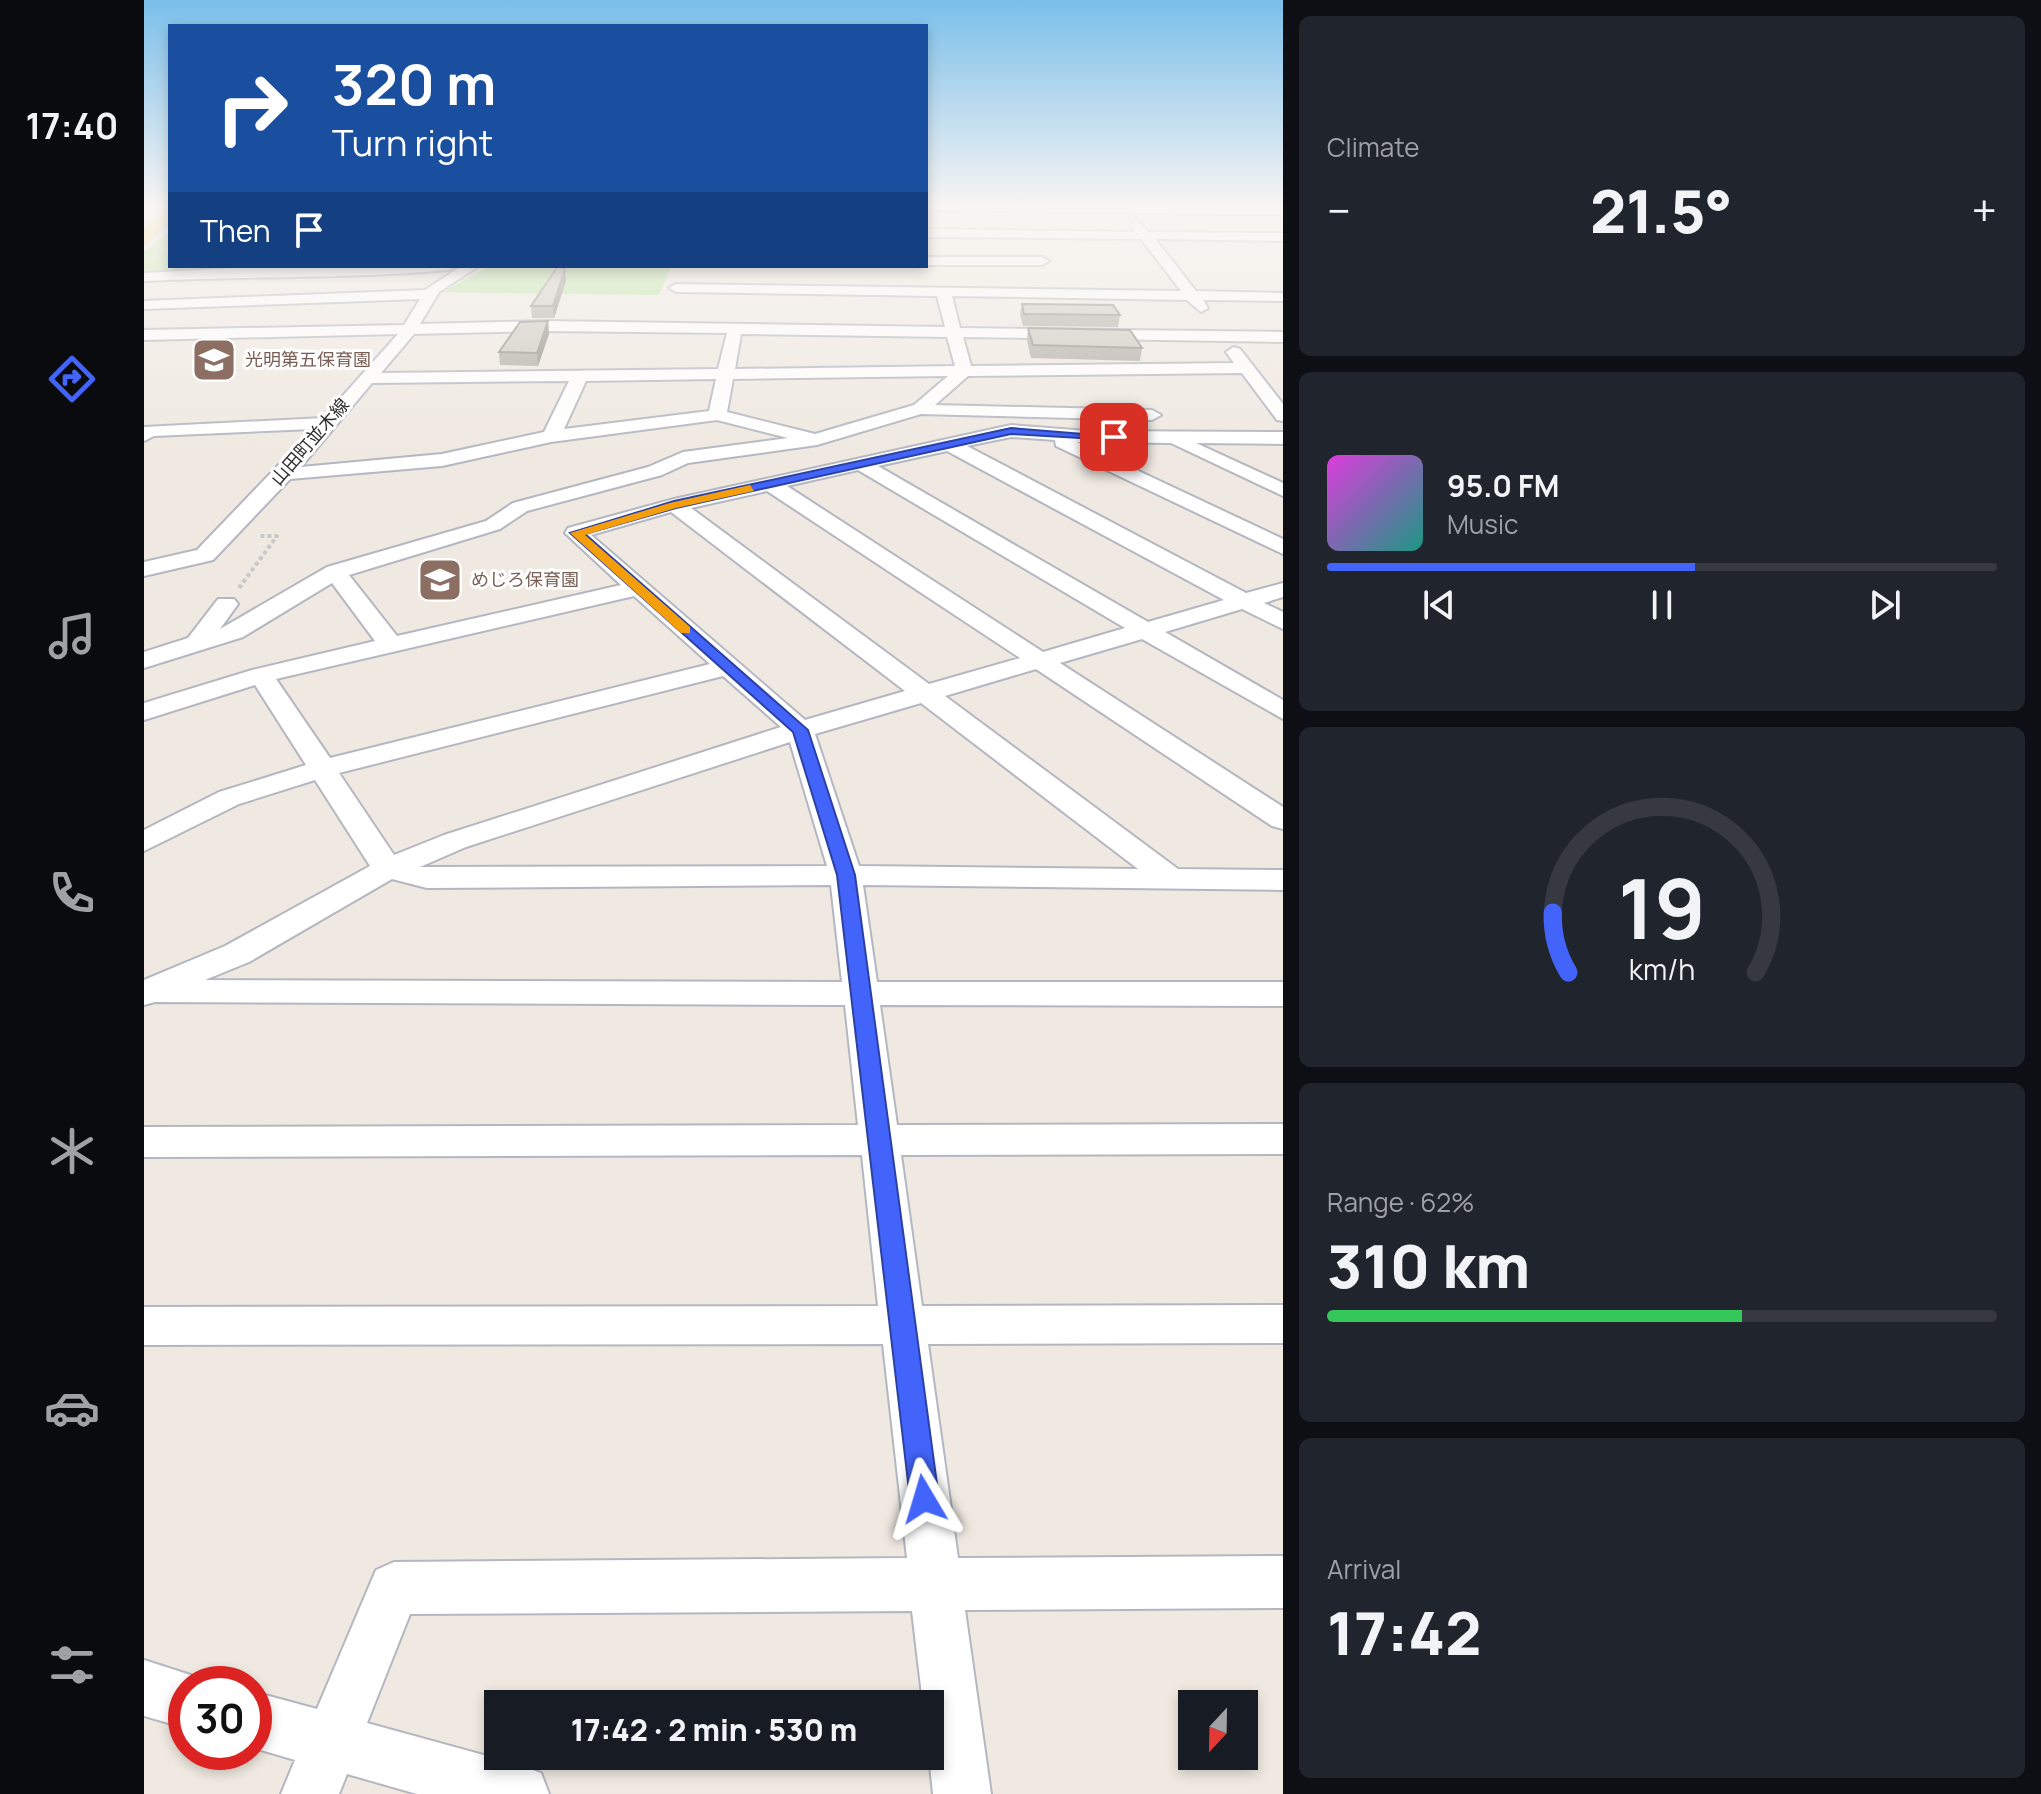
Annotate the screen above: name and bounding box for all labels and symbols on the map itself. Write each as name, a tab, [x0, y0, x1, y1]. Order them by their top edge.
school or university icon: 光明第五保育園	[190, 336, 238, 384]
place label: 光明第五保育園	[245, 347, 371, 371]
street label: 山田町並木線	[265, 393, 354, 490]
pin	[1080, 403, 1148, 471]
school or university icon: めじろ保育園	[416, 556, 464, 604]
place label: めじろ保育園	[471, 567, 579, 591]
position arrow	[882, 1457, 966, 1541]
speed limit sign: 30	[168, 1666, 272, 1770]
north arrow	[1178, 1690, 1258, 1770]

